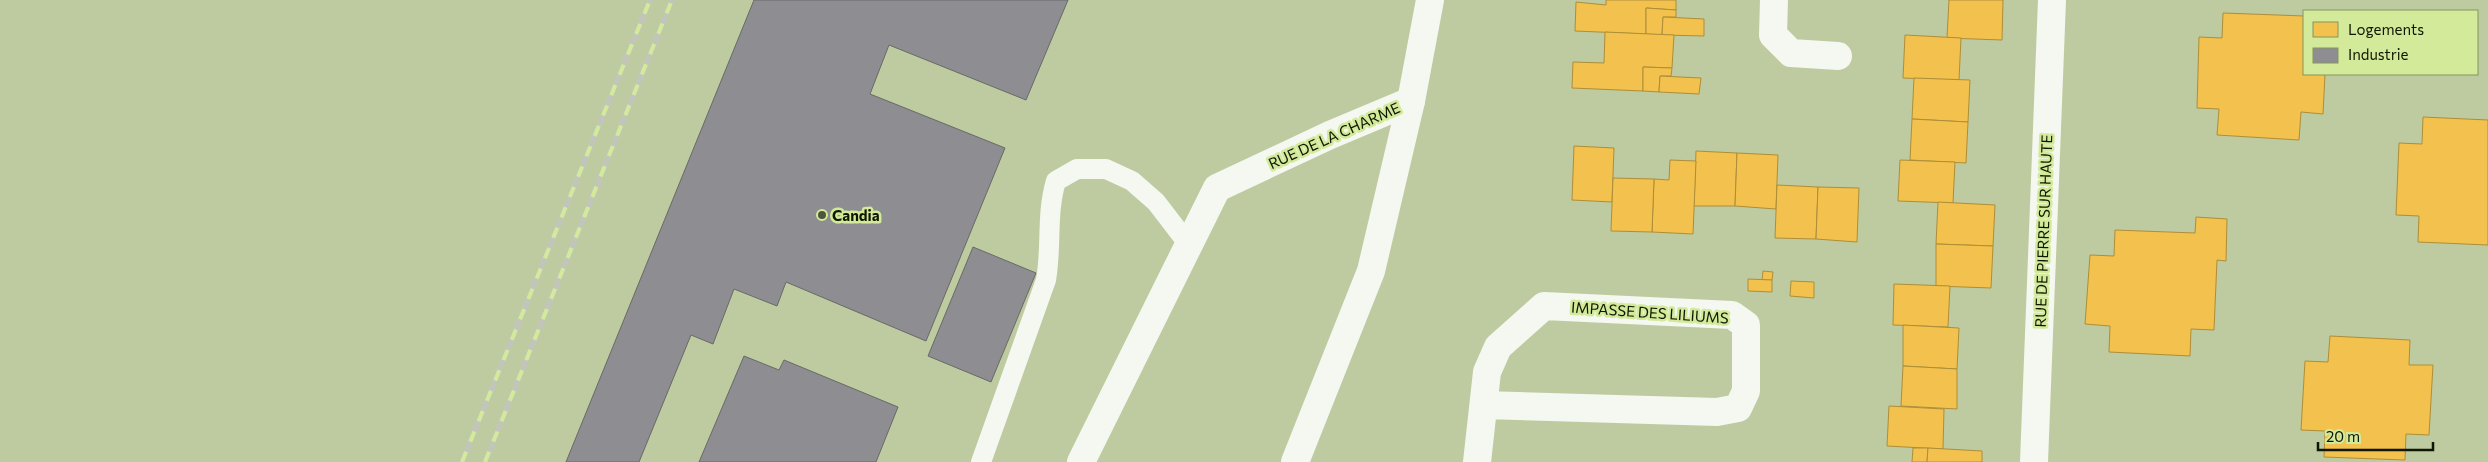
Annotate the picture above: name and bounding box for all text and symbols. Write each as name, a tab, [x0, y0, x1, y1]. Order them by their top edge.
legend	[2303, 10, 2478, 75]
text: Logements	[2348, 20, 2424, 38]
text: Industrie	[2348, 45, 2409, 63]
street label: RUE DE LA CHARME	[1265, 98, 1403, 172]
street label: RUE DE PIERRE SUR HAUTE	[2031, 134, 2055, 328]
place label: Candia	[832, 206, 880, 224]
marker: Candia	[816, 209, 828, 221]
street label: IMPASSE DES LILIUMS	[1571, 298, 1730, 327]
scale bar	[2318, 420, 2433, 452]
text: 20 m	[2326, 427, 2360, 445]

